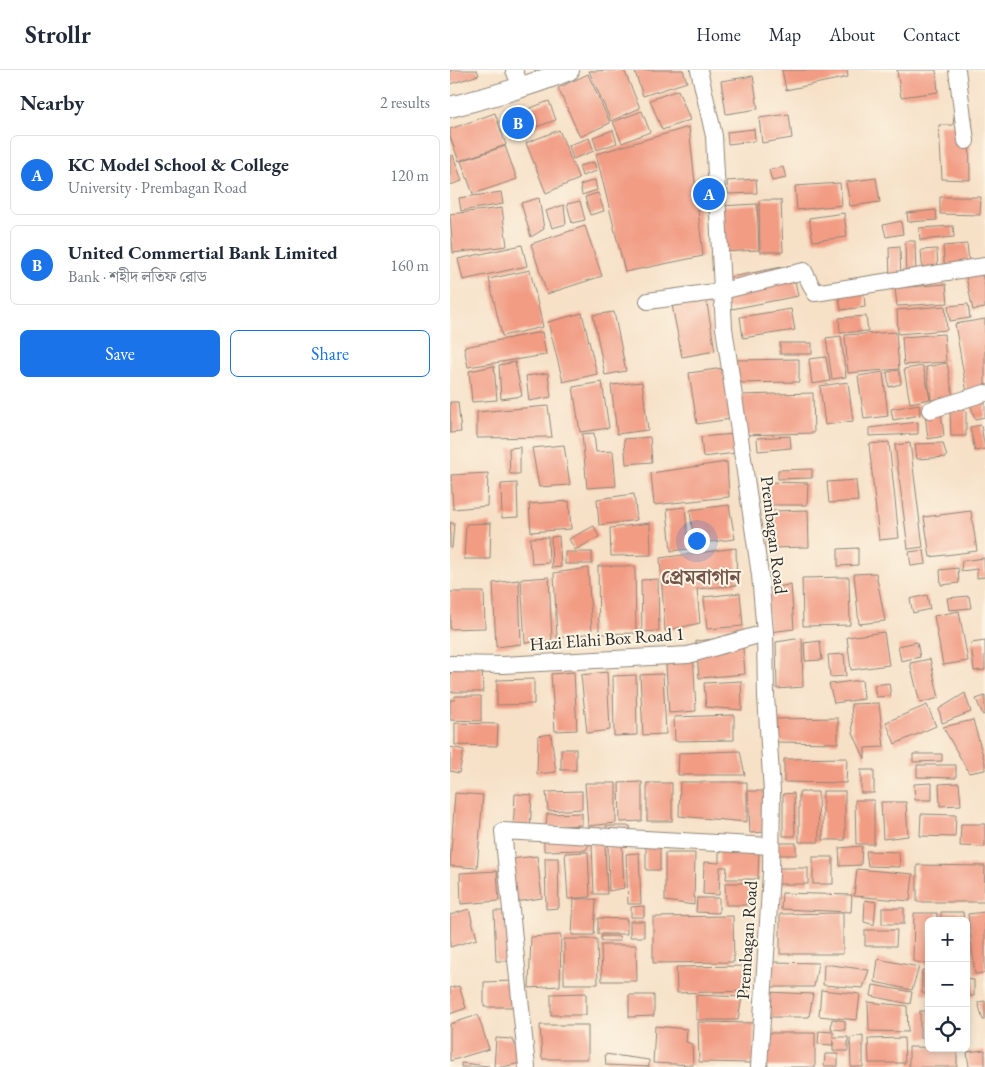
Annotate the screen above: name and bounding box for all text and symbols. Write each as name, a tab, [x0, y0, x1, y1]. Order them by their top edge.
text: Strollr	[25, 19, 91, 50]
text: Home	[696, 23, 741, 46]
text: Map	[769, 23, 801, 46]
text: About	[829, 23, 875, 46]
text: Contact	[903, 23, 960, 46]
text: Nearby	[20, 89, 84, 116]
text: 2 results	[380, 92, 430, 113]
pin: B	[502, 104, 534, 142]
text: KC Model School & College	[68, 152, 289, 177]
text: A	[31, 165, 43, 186]
text: 120 m	[390, 165, 429, 186]
pin: A	[693, 175, 725, 213]
text: University · Prembagan Road	[68, 177, 247, 198]
text: United Commertial Bank Limited	[68, 240, 338, 265]
text: B	[32, 255, 42, 276]
text: 160 m	[390, 255, 429, 276]
text: Bank · শহীদ লতিফ রোড	[68, 266, 207, 287]
button: Save	[20, 330, 220, 377]
button: Share	[230, 330, 430, 377]
street label: Prembagan Road	[756, 475, 793, 596]
your location	[684, 528, 710, 554]
district label: প্রেমবাগান	[661, 564, 743, 590]
street label: Hazi Elahi Box Road 1	[529, 622, 685, 655]
street label: Prembagan Road	[731, 879, 762, 1000]
map controls	[925, 917, 970, 1052]
button: +	[925, 917, 970, 962]
button: −	[925, 962, 970, 1007]
button: locate	[925, 1007, 970, 1052]

